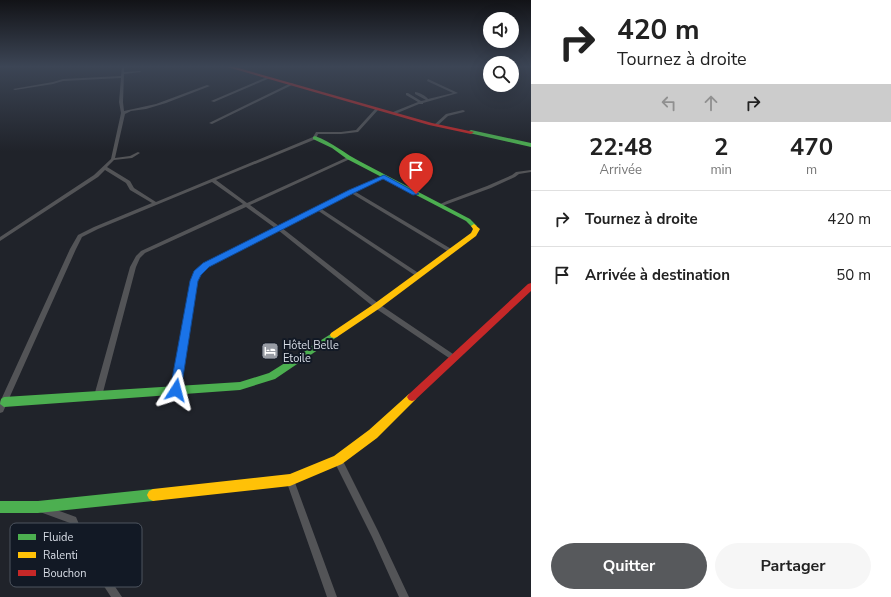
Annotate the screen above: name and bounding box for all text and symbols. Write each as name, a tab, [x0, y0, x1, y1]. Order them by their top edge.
text: 420 m	[617, 11, 700, 49]
map controls	[483, 12, 519, 92]
button: sound	[483, 12, 519, 48]
icon: right	[551, 16, 603, 68]
text: Tournez à droite	[617, 47, 747, 71]
button: search	[483, 56, 519, 92]
icon: left	[658, 92, 680, 114]
icon: ahead	[700, 92, 722, 114]
icon: right	[742, 92, 764, 114]
text: 22:48	[589, 131, 652, 163]
text: 2	[714, 131, 728, 163]
text: 470	[790, 131, 833, 163]
pin	[399, 153, 433, 194]
icon: arrive	[405, 159, 427, 181]
text: Arrivée	[600, 161, 642, 179]
text: min	[710, 161, 732, 179]
text: m	[806, 161, 817, 179]
icon: right	[551, 208, 573, 230]
text: Tournez à droite	[585, 209, 698, 229]
text: 420 m	[827, 209, 871, 229]
icon: arrive	[551, 264, 573, 286]
text: Arrivée à destination	[585, 265, 730, 285]
text: 50 m	[836, 265, 871, 285]
place label: Hôtel Belle Etoile	[283, 338, 339, 366]
hotel icon: Hôtel Belle Etoile	[260, 341, 280, 361]
position arrow	[155, 369, 197, 411]
legend	[10, 523, 142, 587]
text: Fluide	[43, 530, 73, 545]
button: Quitter	[551, 543, 707, 589]
button: Partager	[715, 543, 871, 589]
text: Ralenti	[43, 548, 78, 563]
text: Bouchon	[43, 566, 86, 581]

